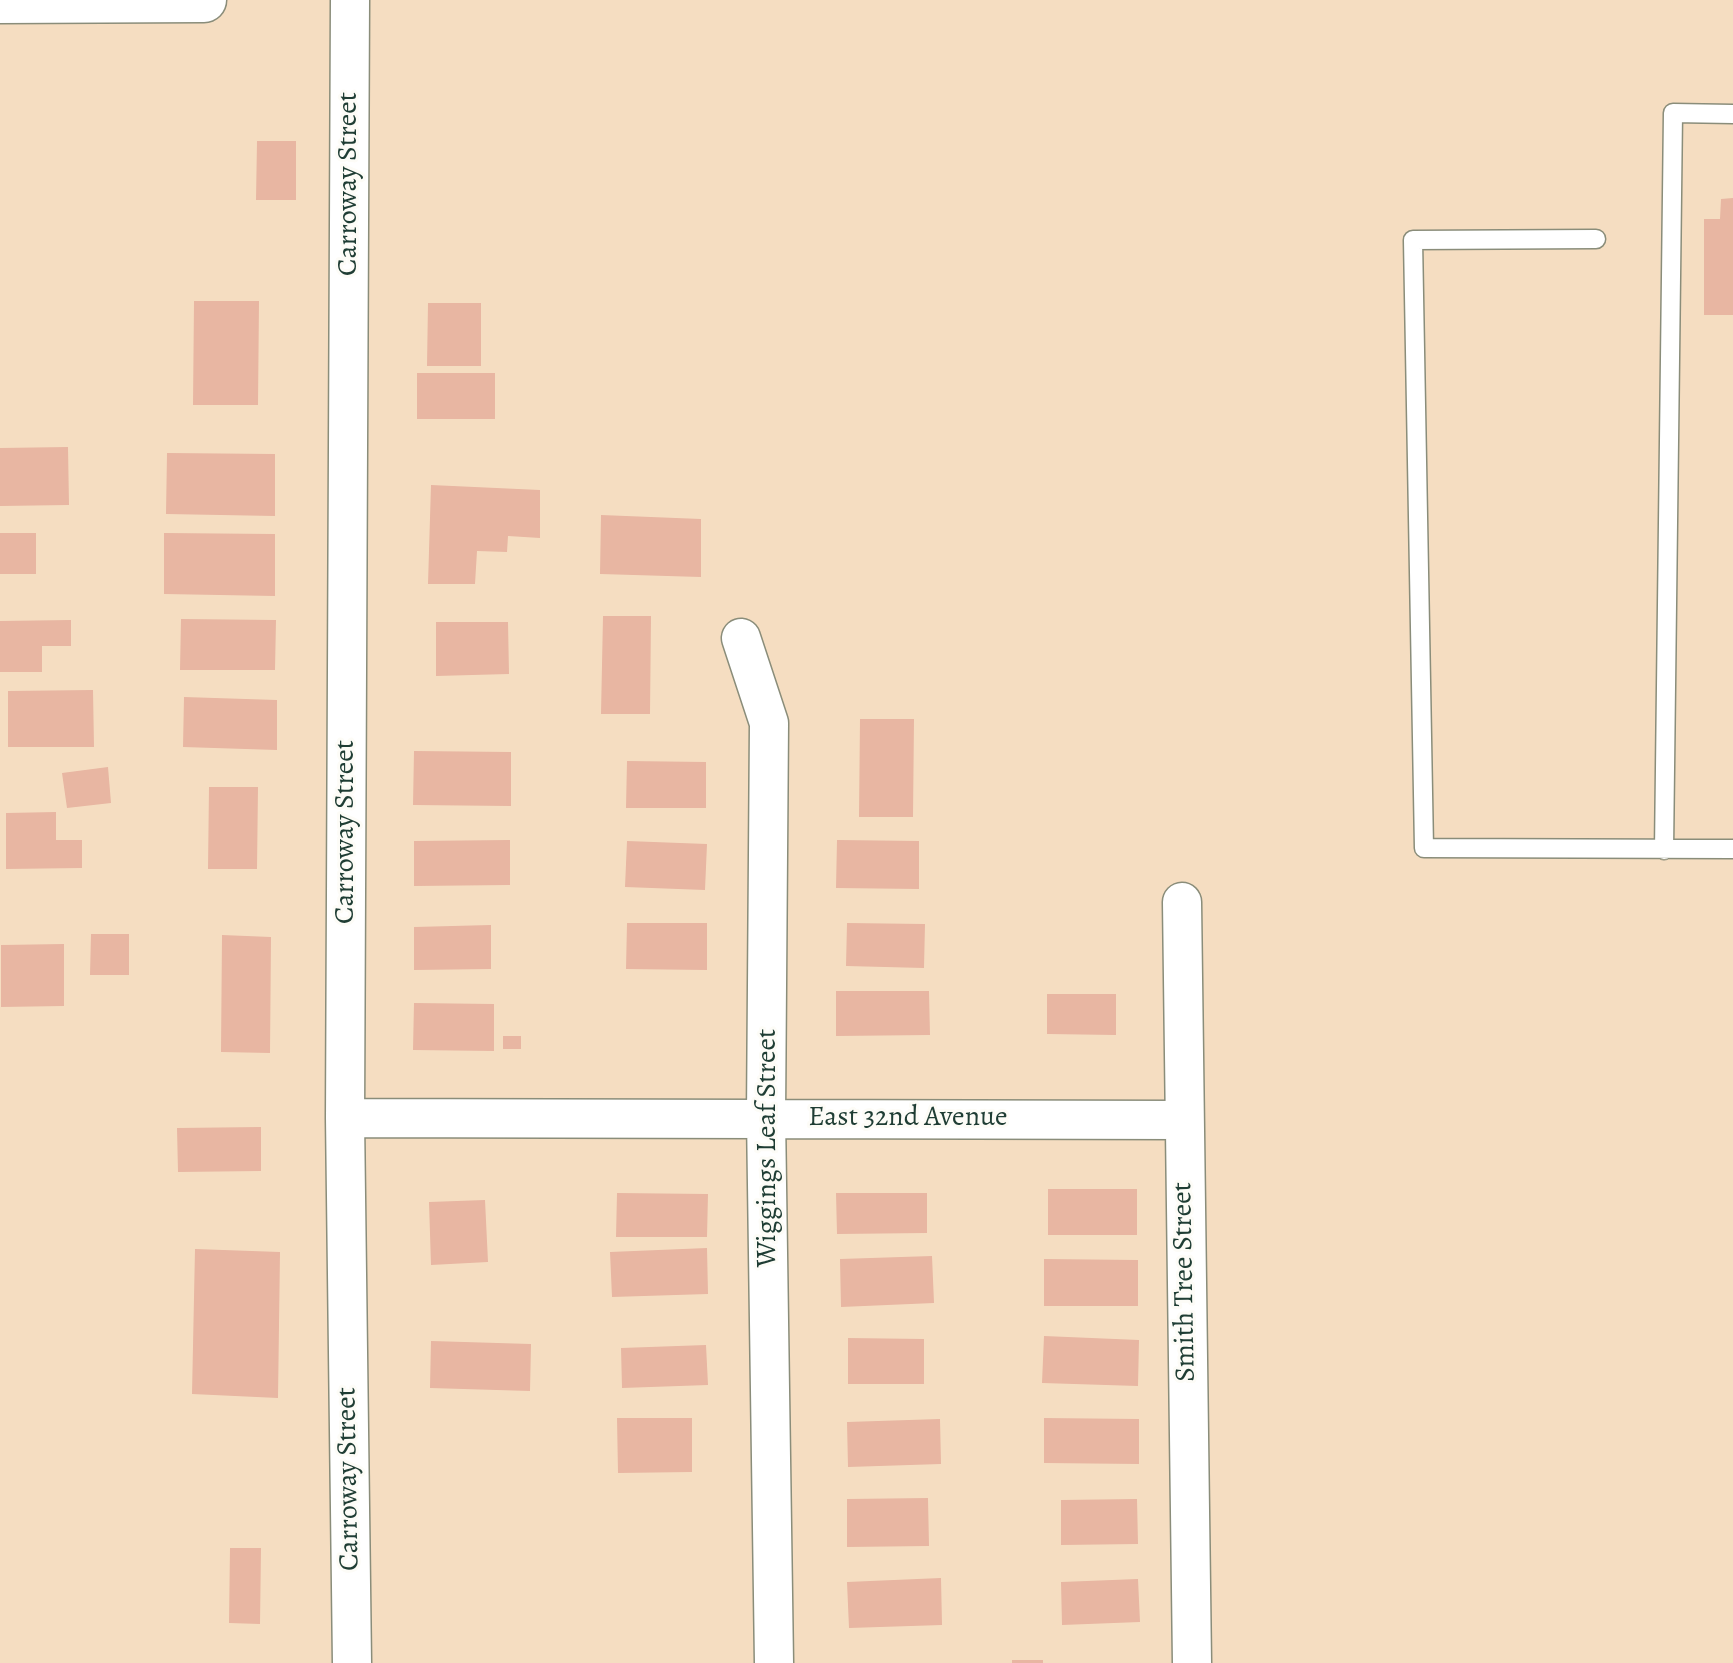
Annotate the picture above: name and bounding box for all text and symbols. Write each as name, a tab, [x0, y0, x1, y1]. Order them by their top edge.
street label: Carroway Street	[332, 92, 366, 276]
street label: Carroway Street	[329, 740, 363, 924]
street label: Wiggings Leaf Street	[751, 1029, 785, 1267]
street label: East 32nd Avenue	[808, 1101, 1008, 1135]
street label: Smith Tree Street	[1166, 1182, 1204, 1382]
street label: Carroway Street	[331, 1387, 367, 1571]

